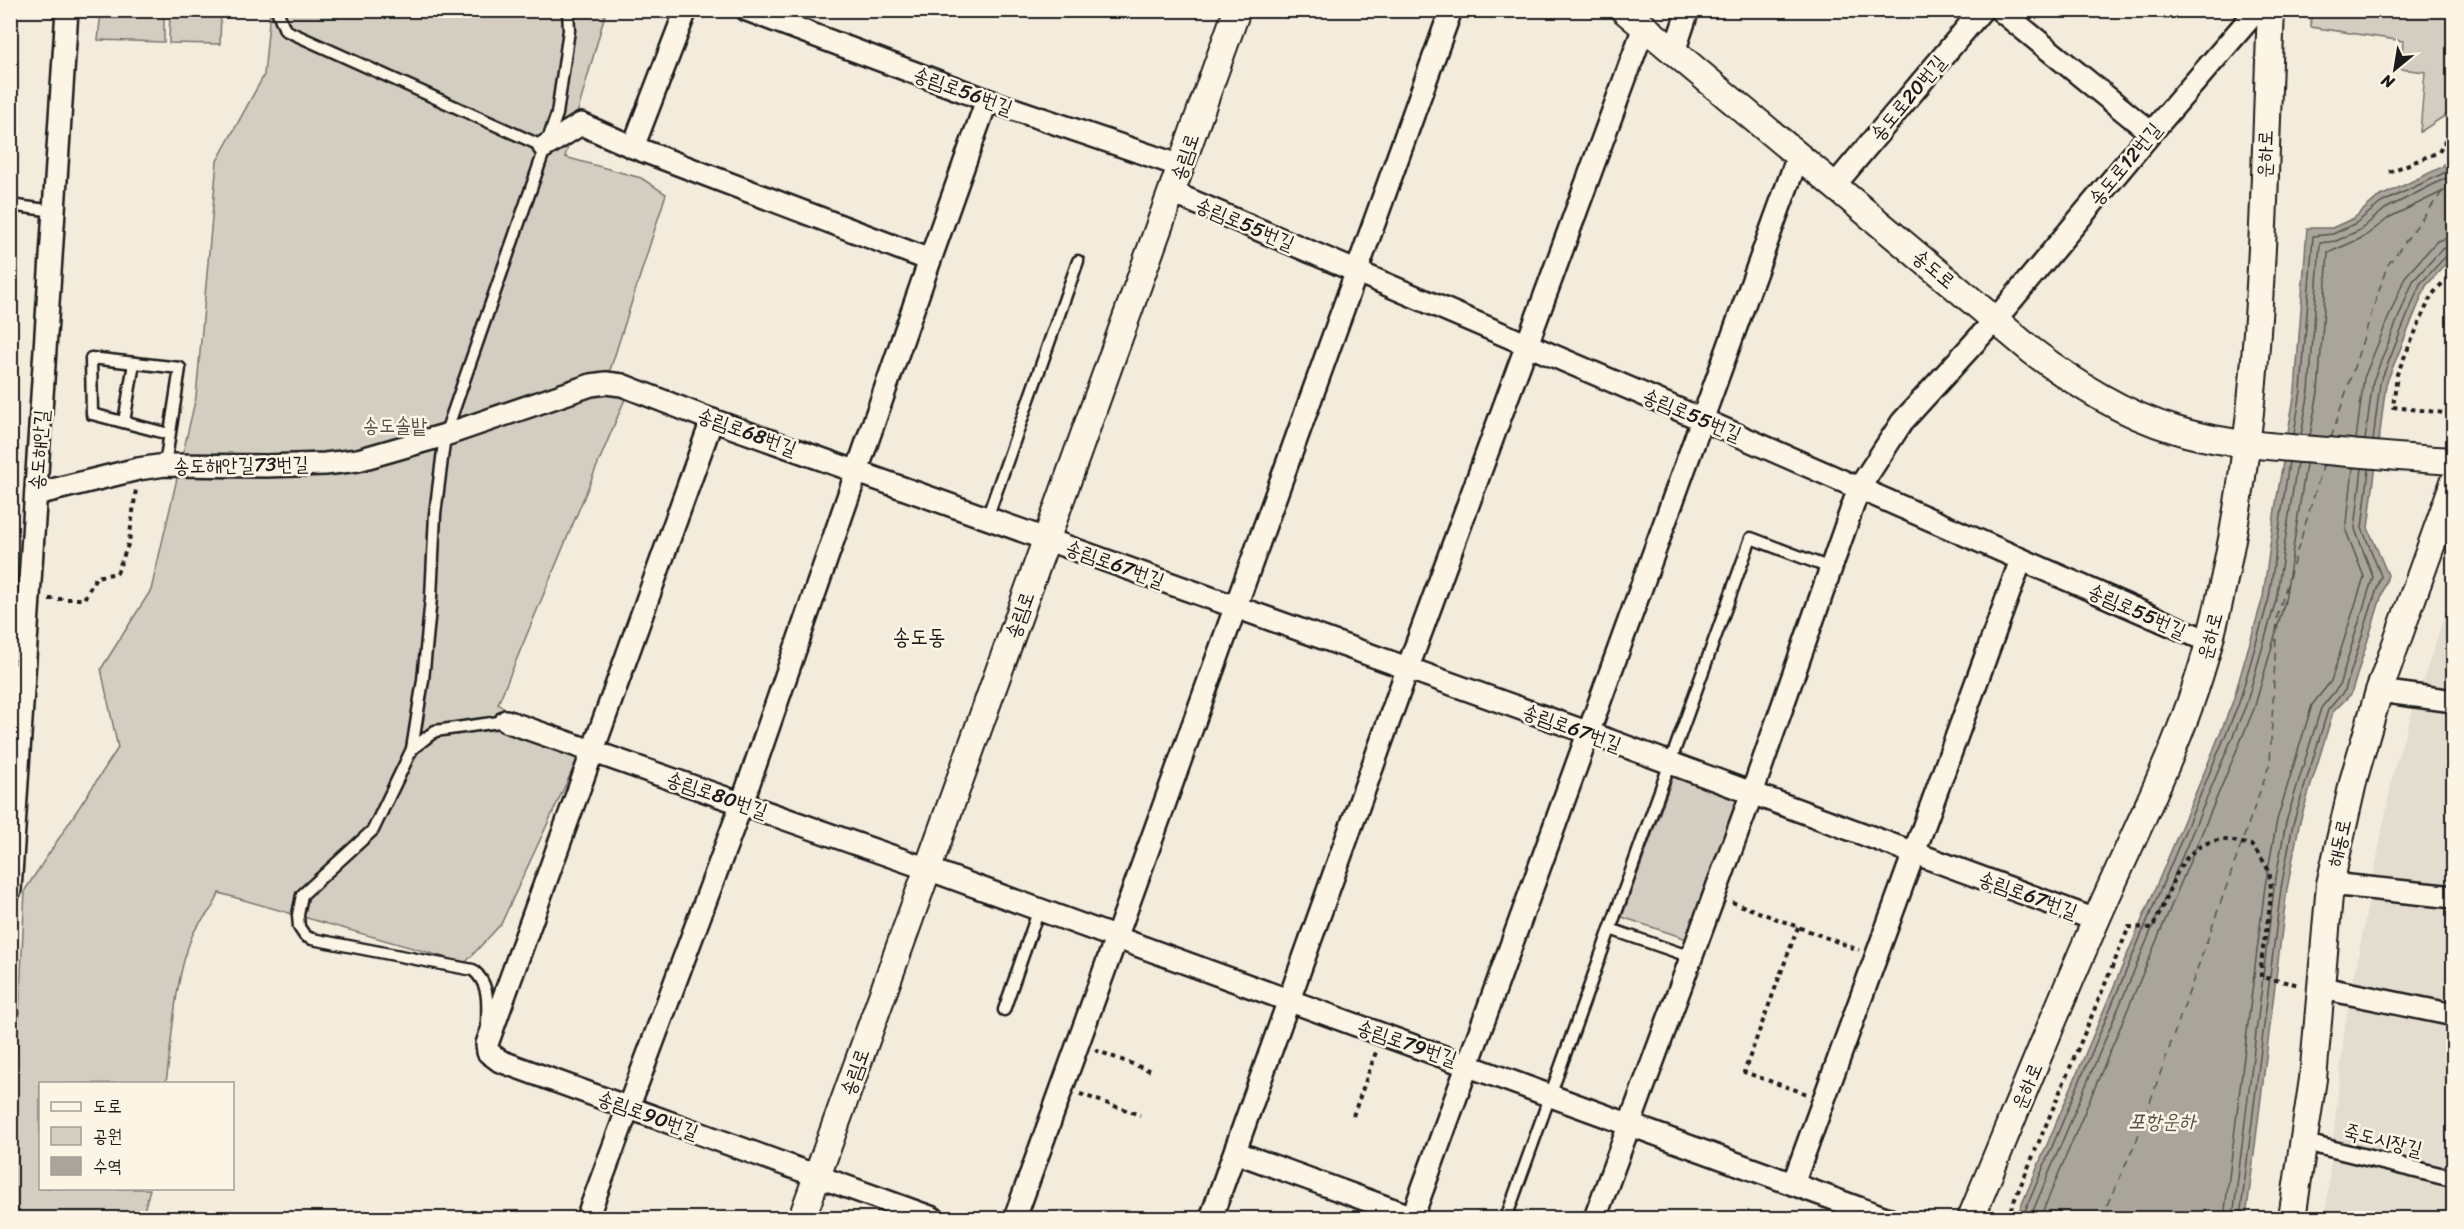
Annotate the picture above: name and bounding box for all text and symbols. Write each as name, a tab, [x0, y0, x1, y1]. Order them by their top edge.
north arrow	[2365, 39, 2425, 99]
street label: 송도로20번길	[1861, 47, 1955, 149]
street label: 송림로56번길	[908, 57, 1018, 125]
text: N	[2375, 66, 2401, 97]
street label: 송도로12번길	[2079, 114, 2171, 214]
street label: 송림로	[1161, 128, 1209, 186]
street label: 운하로	[2247, 129, 2283, 179]
street label: 송림로55번길	[1190, 187, 1300, 261]
street label: 송도로	[1904, 240, 1964, 298]
street label: 송림로55번길	[1637, 378, 1747, 452]
street label: 송림로68번길	[692, 398, 802, 466]
park label: 송도솔밭	[363, 408, 427, 443]
street label: 송도해안길	[19, 409, 59, 491]
street label: 송도해안길73번길	[173, 446, 309, 484]
street label: 송림로67번길	[1061, 530, 1169, 598]
street label: 송림로55번길	[2082, 574, 2192, 648]
street label: 송림로	[995, 586, 1045, 644]
street label: 운하로	[2187, 608, 2233, 664]
district label: 송도동	[892, 617, 946, 656]
street label: 송림로67번길	[1518, 694, 1626, 762]
street label: 송림로80번길	[662, 761, 772, 829]
street label: 해동로	[2317, 816, 2361, 870]
street label: 송림로67번길	[1974, 861, 2082, 929]
street label: 송림로79번길	[1352, 1009, 1462, 1077]
street label: 송림로	[830, 1043, 880, 1101]
street label: 운하로	[2001, 1057, 2053, 1115]
street label: 송림로90번길	[592, 1081, 704, 1149]
legend	[39, 1082, 234, 1190]
text: 도로	[93, 1090, 122, 1122]
water label: 포항운하	[2128, 1102, 2197, 1140]
street label: 죽도시장길	[2340, 1113, 2426, 1167]
text: 공원	[93, 1120, 122, 1152]
text: 수역	[93, 1150, 122, 1182]

